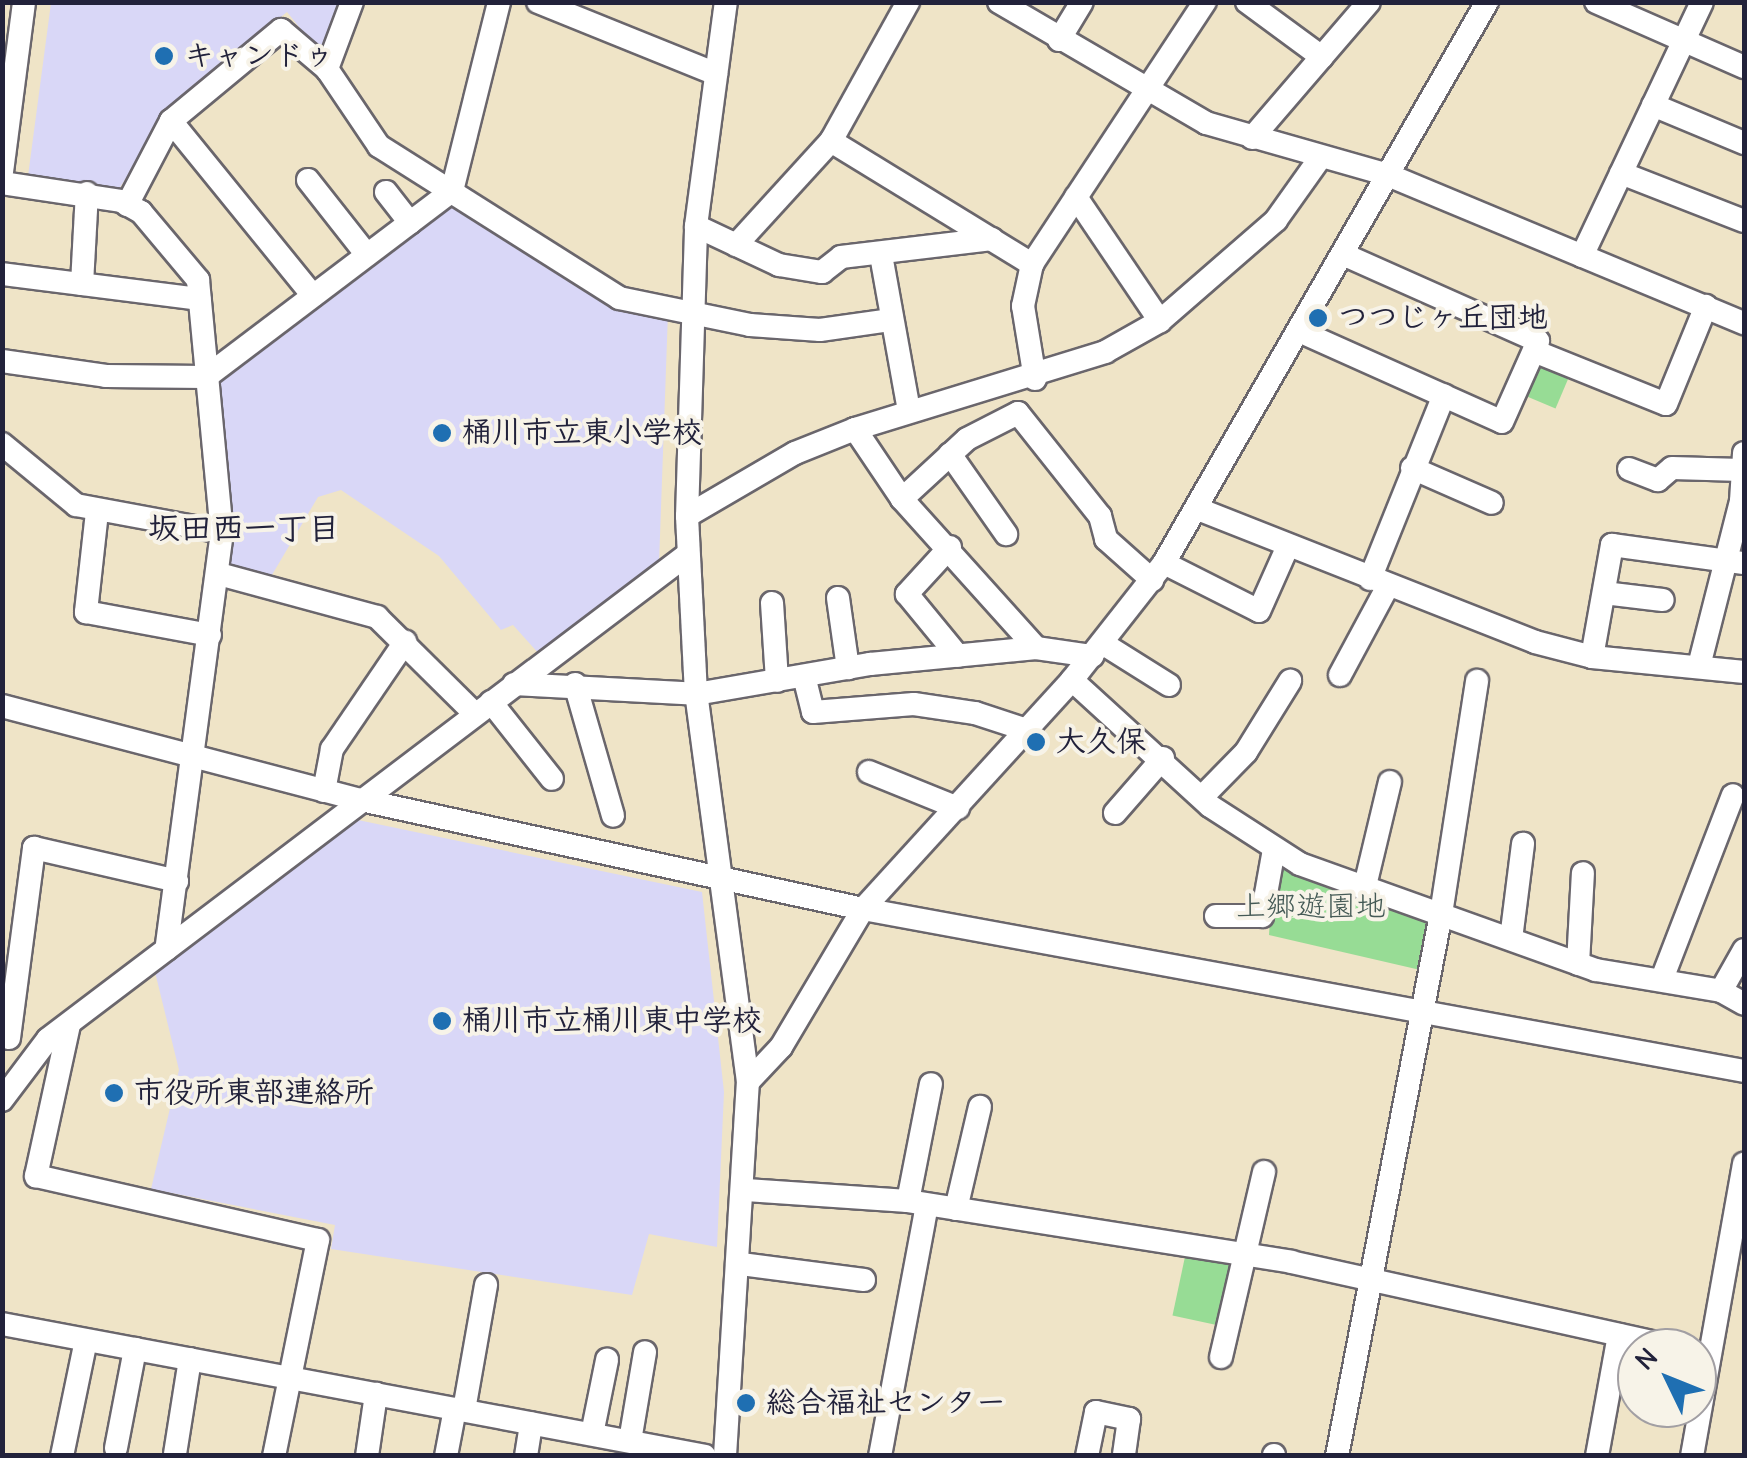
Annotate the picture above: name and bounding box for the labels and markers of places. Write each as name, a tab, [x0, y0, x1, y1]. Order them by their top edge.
place label: キャンドゥ	[184, 38, 334, 74]
marker: キャンドゥ	[153, 45, 175, 67]
place label: つつじヶ丘団地	[1338, 300, 1548, 336]
marker: つつじヶ丘団地	[1307, 307, 1329, 329]
place label: 桶川市立東小学校	[462, 415, 702, 451]
marker: 桶川市立東小学校	[431, 422, 453, 444]
place label: 大久保	[1056, 724, 1146, 760]
marker: 大久保	[1025, 731, 1047, 753]
place label: 桶川市立桶川東中学校	[462, 1003, 762, 1039]
marker: 桶川市立桶川東中学校	[431, 1010, 453, 1032]
place label: 市役所東部連絡所	[134, 1075, 374, 1111]
marker: 市役所東部連絡所	[103, 1082, 125, 1104]
place label: 総合福祉センター	[766, 1385, 1006, 1421]
marker: 総合福祉センター	[735, 1392, 757, 1414]

